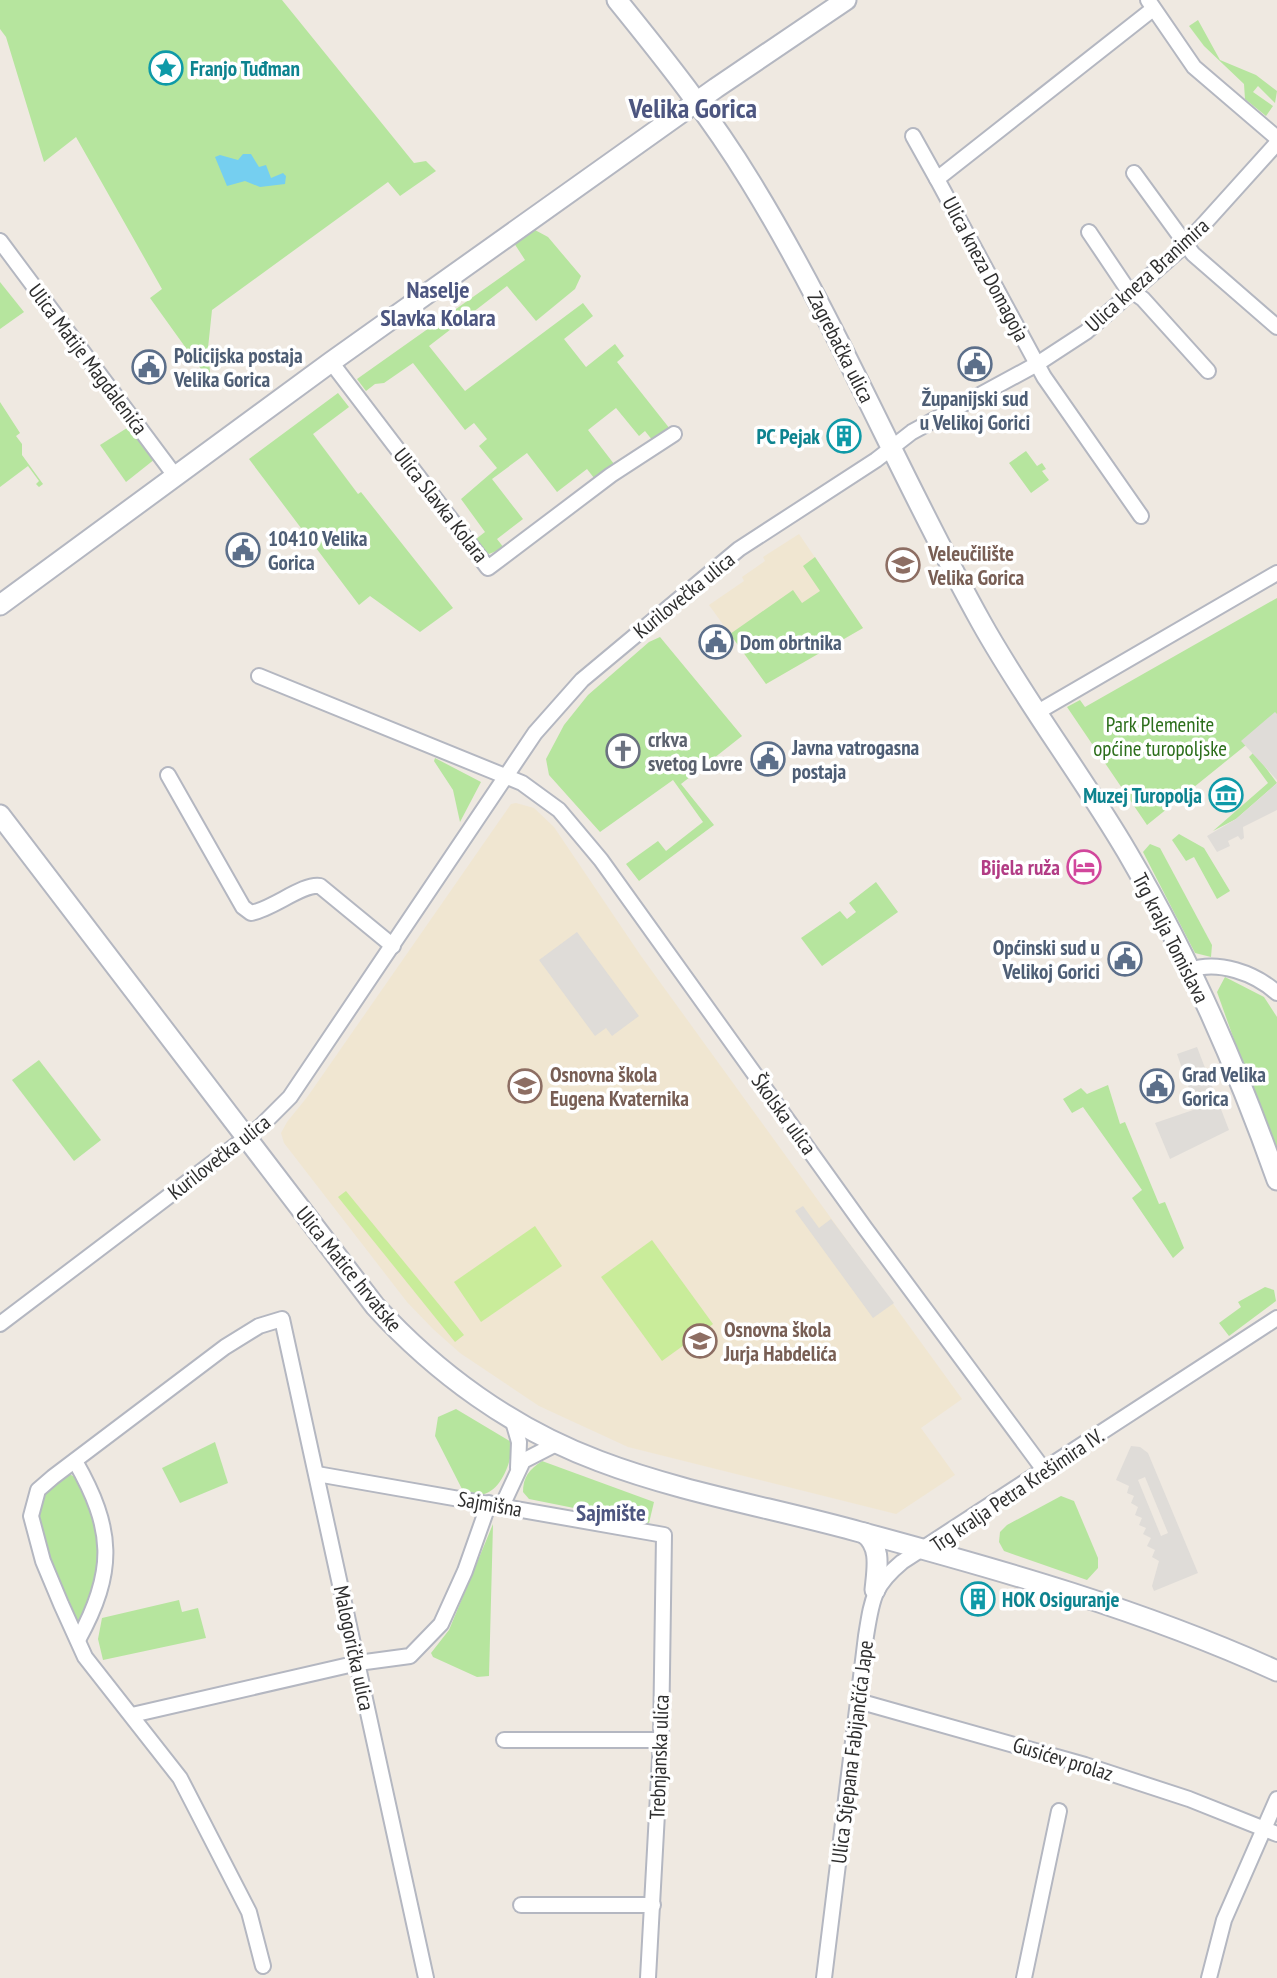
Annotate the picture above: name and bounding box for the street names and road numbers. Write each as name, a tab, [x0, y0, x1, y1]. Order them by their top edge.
street label: Ulica kneza Domagoja	[936, 192, 1036, 346]
street label: Ulica kneza Branimira	[1080, 212, 1214, 338]
street label: Ulica Matije Magdalenića	[22, 278, 154, 440]
street label: Zagrebačka ulica	[801, 287, 881, 407]
street label: Ulica Slavka Kolara	[388, 442, 494, 568]
street label: Kurilovečka ulica	[628, 546, 740, 644]
street label: Trg kralja Tomislava	[1127, 868, 1215, 1008]
street label: Školska ulica	[746, 1068, 822, 1160]
street label: Kurilovečka ulica	[162, 1109, 276, 1205]
street label: Ulica Matice hrvatske	[290, 1201, 408, 1337]
street label: Trg kralja Petra Krešimira IV.	[925, 1422, 1109, 1558]
street label: Sajmišna	[456, 1485, 524, 1523]
street label: Malogorička ulica	[328, 1583, 380, 1713]
street label: Ulica Stjepana Fabijančića Jape	[825, 1639, 879, 1865]
street label: Trebnjanska ulica	[643, 1694, 675, 1820]
street label: Gusićev prolaz	[1010, 1731, 1116, 1787]

